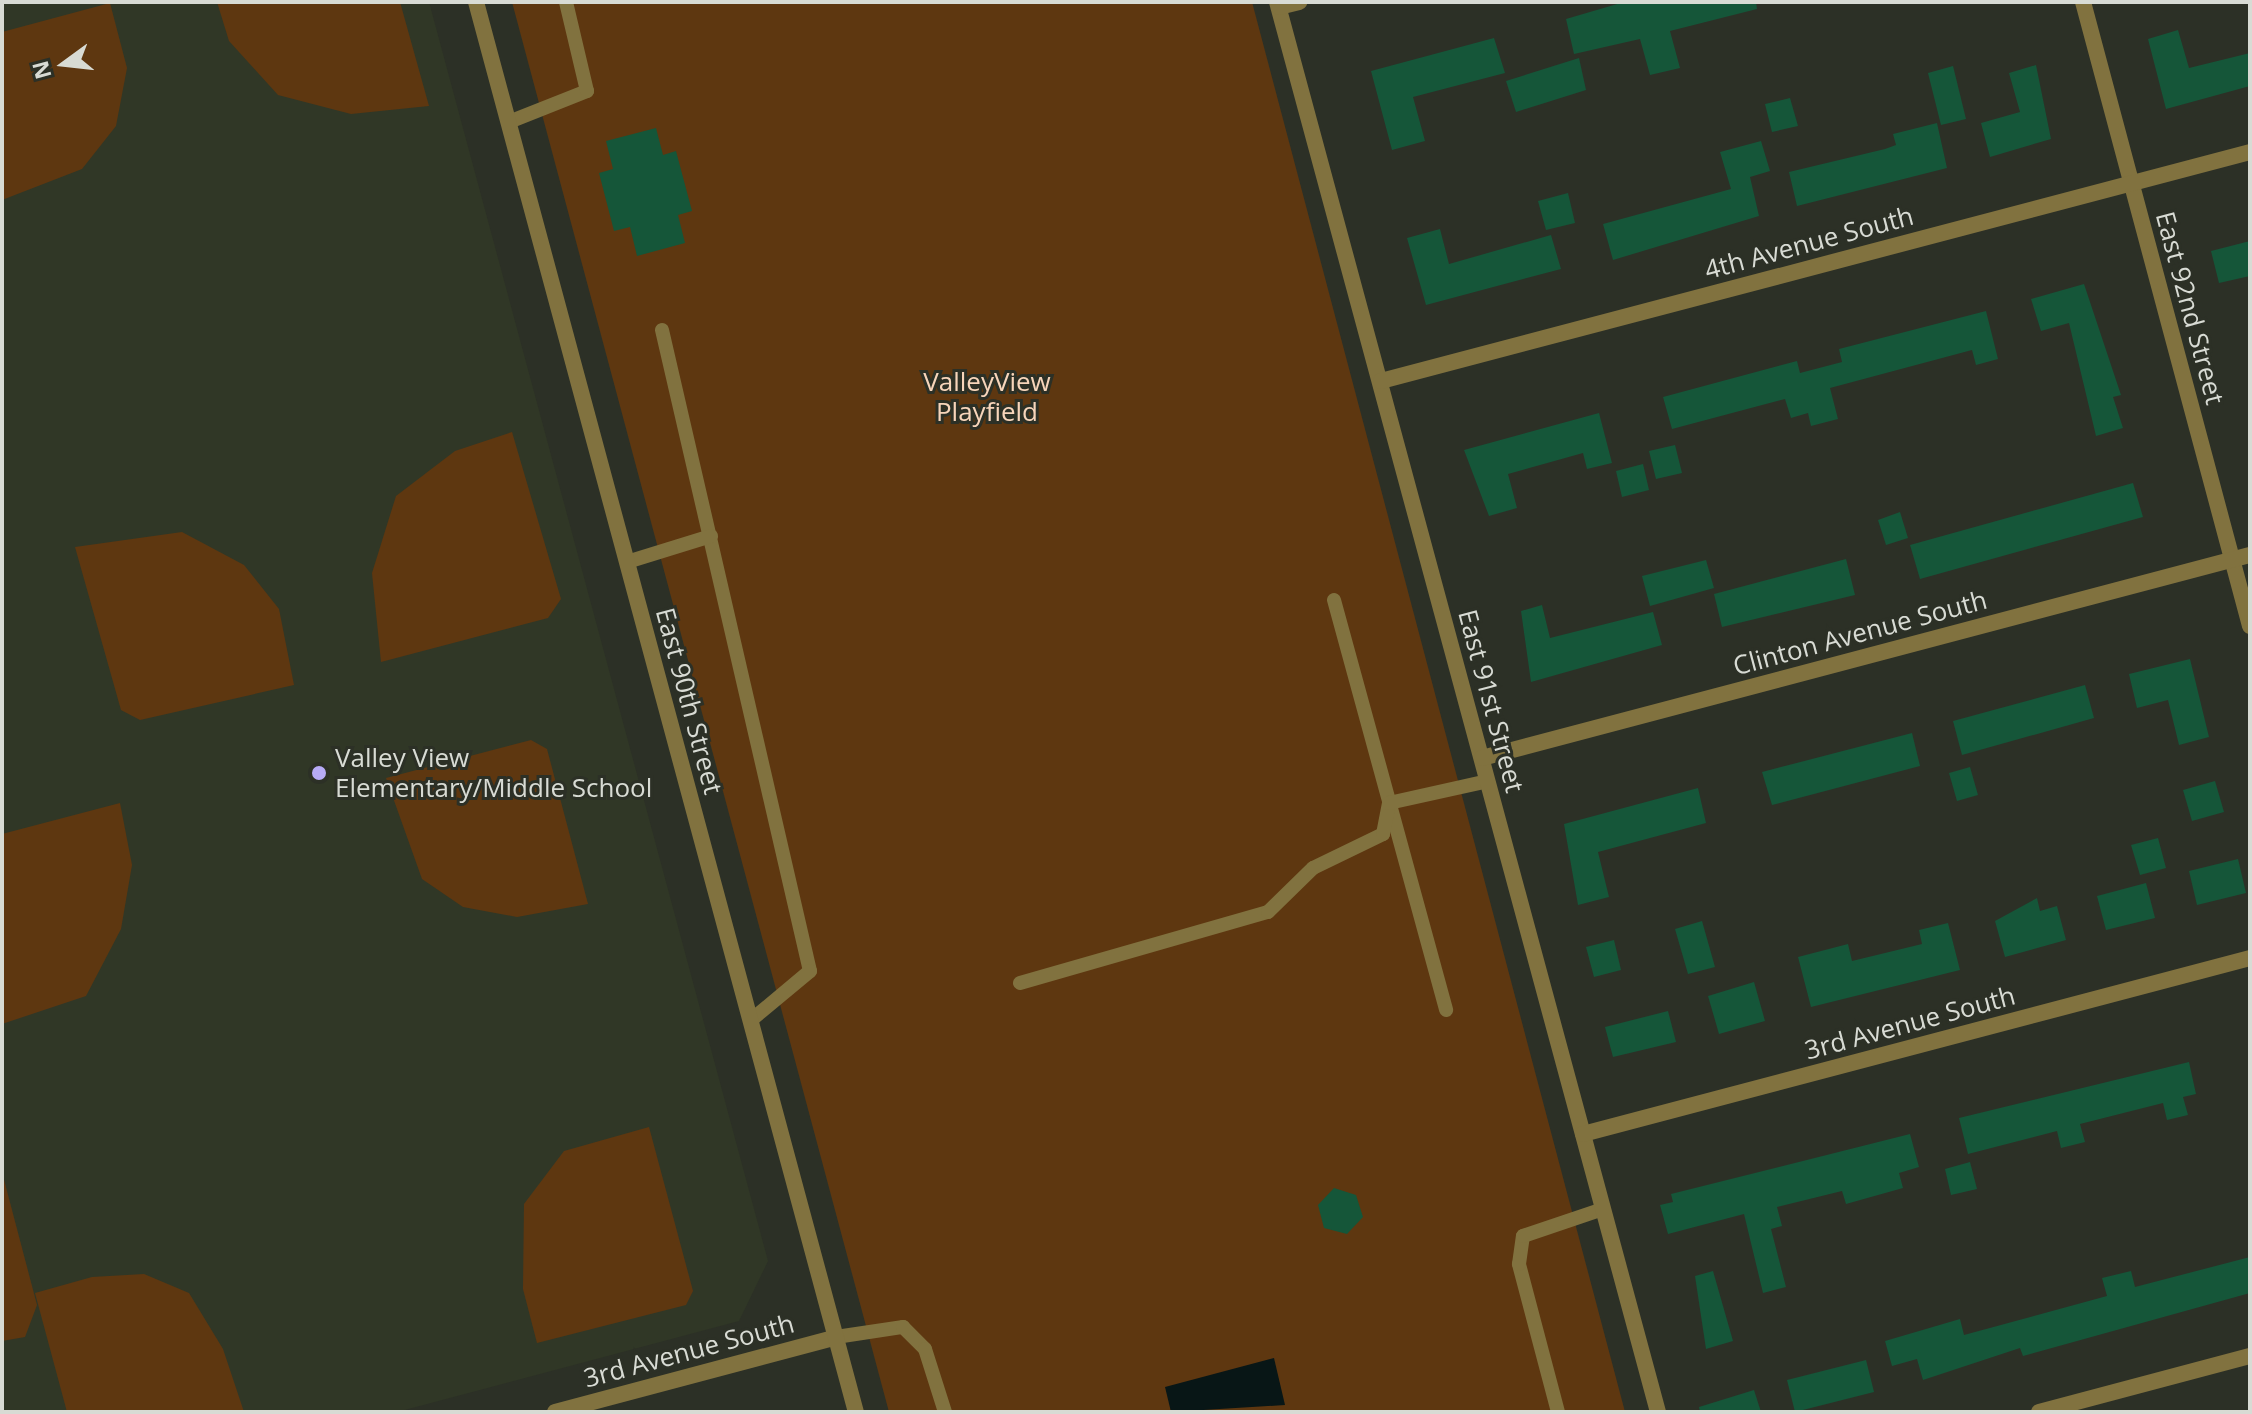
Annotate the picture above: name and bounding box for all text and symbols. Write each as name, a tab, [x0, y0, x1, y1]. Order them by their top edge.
north arrow	[24, 24, 104, 104]
text: N	[24, 58, 58, 83]
street label: 4th Avenue South	[1701, 200, 1917, 286]
street label: East 92nd Street	[2149, 208, 2231, 408]
park label: ValleyView Playfield	[923, 366, 1051, 428]
street label: Clinton Avenue South	[1730, 584, 1990, 682]
street label: East 90th Street	[649, 604, 729, 798]
street label: East 91st Street	[1452, 606, 1530, 796]
place label: Valley View Elementary/Middle School	[335, 742, 652, 804]
marker: Valley View Elementary/Middle School	[310, 764, 328, 782]
street label: 3rd Avenue South	[1801, 980, 2019, 1066]
street label: 3rd Avenue South	[580, 1308, 798, 1394]

